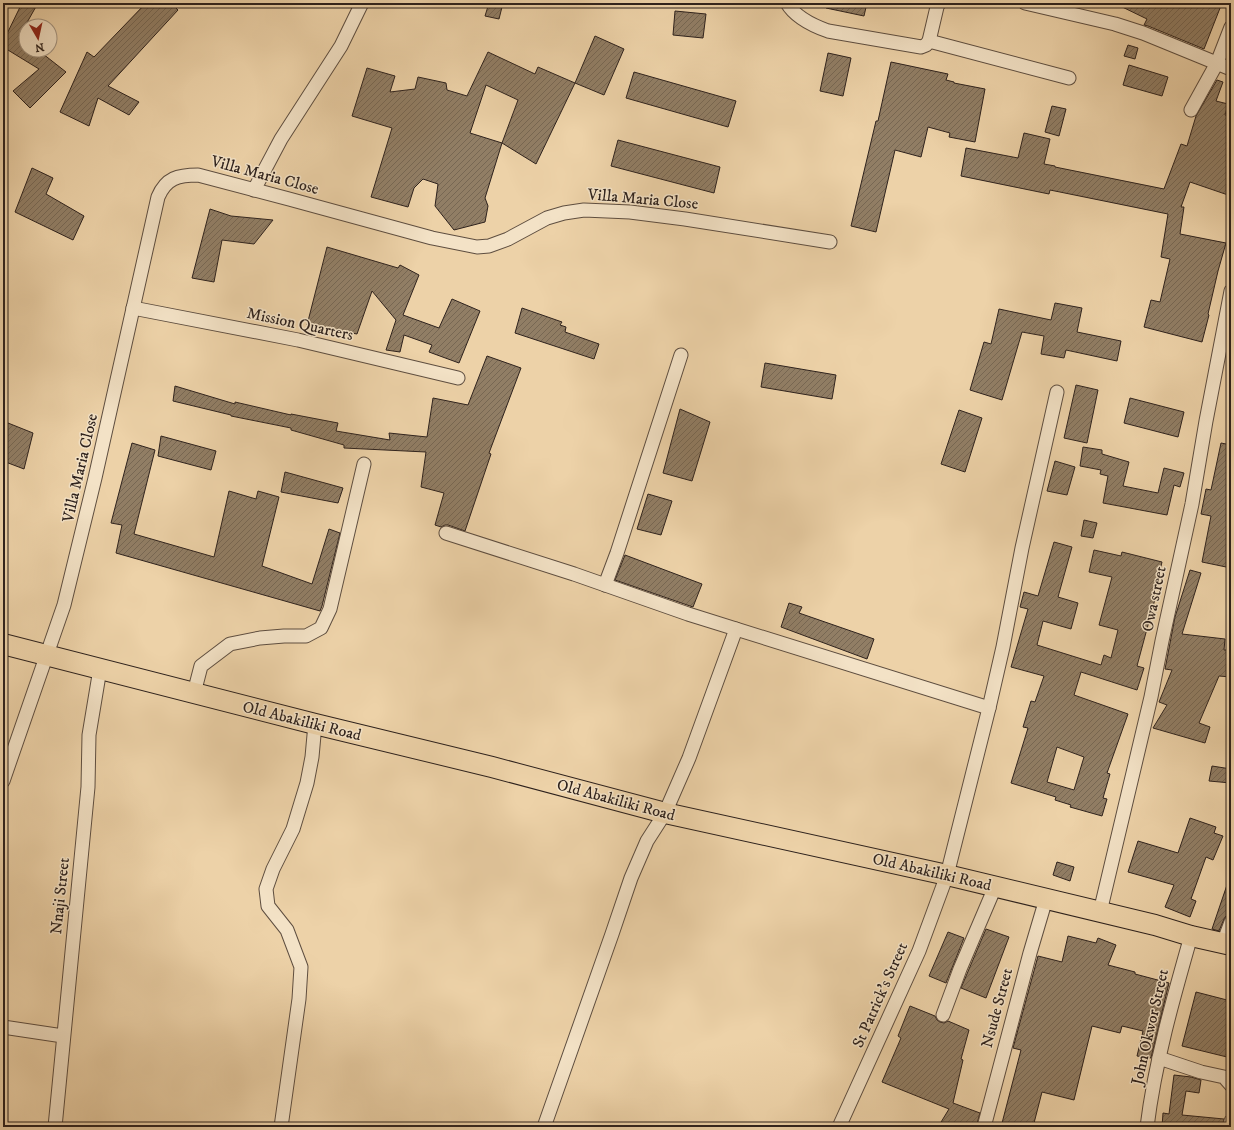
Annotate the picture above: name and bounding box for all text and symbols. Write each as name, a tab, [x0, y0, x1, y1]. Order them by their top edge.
north arrow	[18, 18, 58, 58]
text: N	[34, 39, 45, 55]
street label: Villa Maria Close	[208, 151, 321, 199]
street label: Villa Maria Close	[586, 184, 699, 214]
street label: Mission Quarters	[245, 303, 355, 345]
street label: Villa Maria Close	[58, 411, 102, 525]
street label: Owa street	[1137, 564, 1171, 634]
street label: Old Abakiliki Road	[241, 697, 363, 745]
street label: Old Abakiliki Road	[555, 775, 677, 825]
street label: Old Abakiliki Road	[871, 849, 993, 895]
street label: Nnaji Street	[46, 857, 74, 935]
street label: St Patrick's Street	[848, 939, 912, 1051]
street label: Nsude Street	[977, 966, 1017, 1050]
street label: John Okwor Street	[1127, 967, 1173, 1089]

